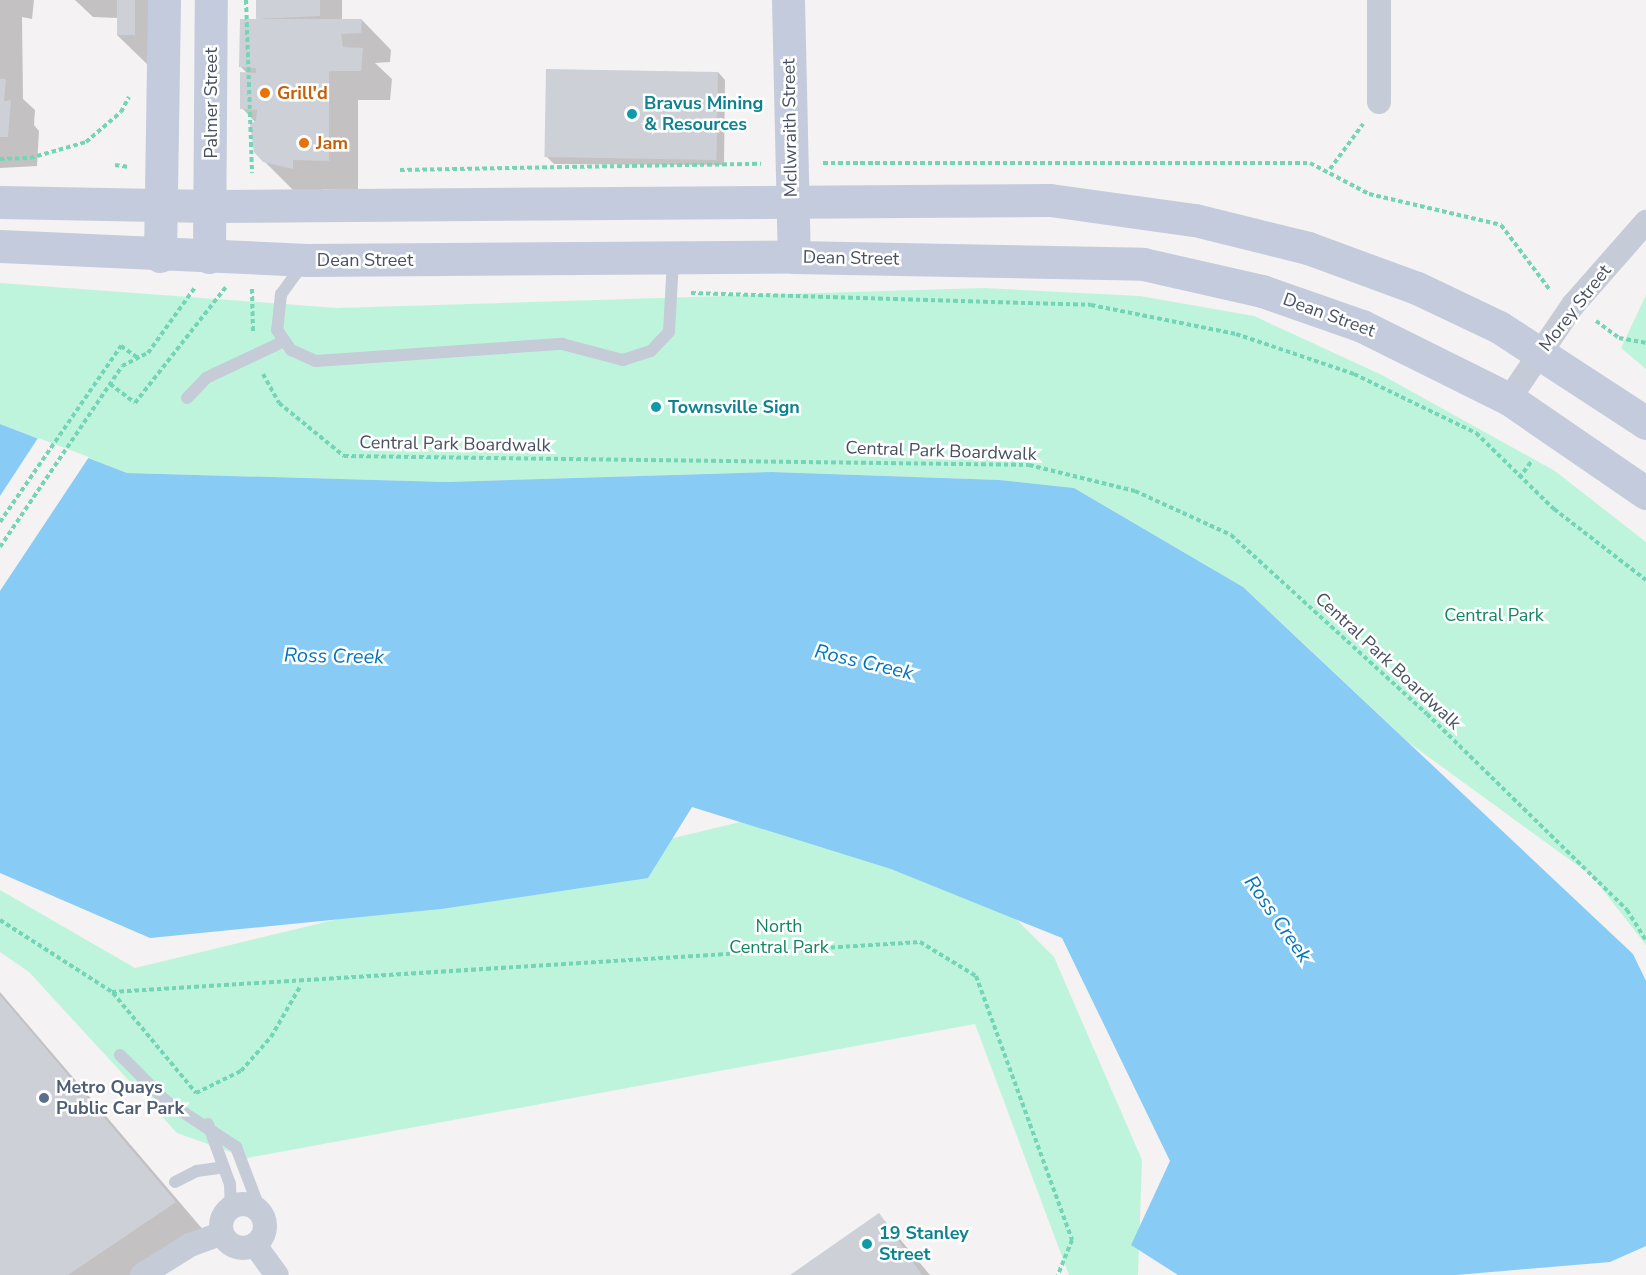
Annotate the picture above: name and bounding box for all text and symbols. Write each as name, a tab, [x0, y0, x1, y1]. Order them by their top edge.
street label: Palmer Street	[200, 48, 222, 158]
street label: McIlwraith Street	[778, 58, 802, 198]
place label: Grill'd	[277, 82, 328, 104]
marker: Grill'd	[258, 86, 272, 100]
place label: Bravus Mining & Resources	[644, 93, 763, 136]
marker: Bravus Mining & Resources	[625, 107, 639, 121]
place label: Jam	[316, 132, 348, 154]
marker: Jam	[297, 136, 311, 150]
street label: Dean Street	[803, 246, 899, 270]
street label: Dean Street	[317, 249, 413, 271]
street label: Morey Street	[1534, 260, 1616, 356]
street label: Dean Street	[1280, 288, 1378, 342]
place label: Townsville Sign	[668, 396, 800, 418]
marker: Townsville Sign	[649, 400, 663, 414]
street label: Central Park Boardwalk	[359, 432, 551, 456]
street label: Central Park Boardwalk	[845, 437, 1037, 465]
street label: Central Park Boardwalk	[1311, 588, 1465, 734]
park label: Central Park	[1444, 604, 1544, 626]
water label: Ross Creek	[812, 639, 916, 685]
water label: Ross Creek	[284, 643, 384, 669]
water label: Ross Creek	[1239, 871, 1317, 967]
park label: North Central Park	[729, 916, 829, 958]
place label: Metro Quays Public Car Park	[56, 1077, 184, 1120]
marker: Metro Quays Public Car Park	[37, 1091, 51, 1105]
place label: 19 Stanley Street	[879, 1223, 969, 1266]
marker: 19 Stanley Street	[860, 1237, 874, 1251]

